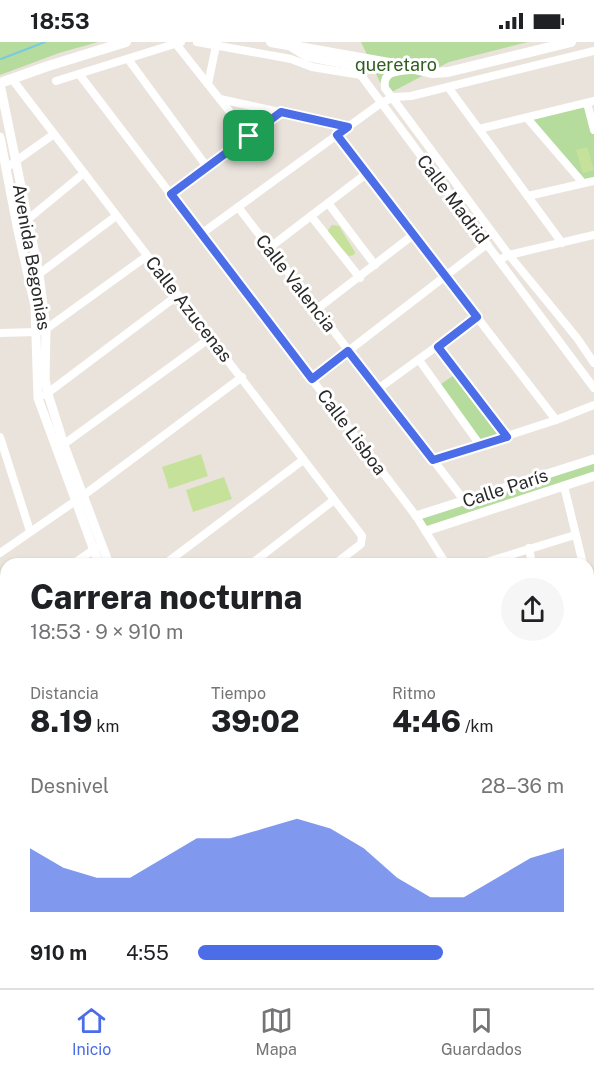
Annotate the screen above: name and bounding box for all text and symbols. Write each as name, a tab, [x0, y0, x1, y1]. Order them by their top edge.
text: 18:53	[30, 8, 90, 34]
park label: queretaro	[355, 54, 437, 75]
pin	[223, 110, 274, 161]
icon: arrive	[232, 119, 265, 152]
street label: Calle Madrid	[413, 150, 493, 248]
street label: Avenida Begonias	[9, 182, 55, 332]
street label: Calle Valencia	[252, 230, 340, 336]
street label: Calle Azucenas	[141, 252, 237, 366]
street label: Calle Lisboa	[313, 385, 391, 479]
street label: Calle París	[460, 464, 550, 512]
text: Carrera nocturna	[30, 578, 302, 616]
button: share	[501, 578, 564, 641]
text: 18:53 · 9 × 910 m	[30, 620, 183, 644]
text: Distancia	[30, 684, 99, 703]
text: Tiempo	[211, 684, 266, 703]
text: Ritmo	[392, 684, 436, 703]
text: 8.19	[30, 703, 93, 739]
text: 39:02	[211, 703, 300, 739]
text: 4:46	[392, 703, 461, 739]
text: km	[93, 717, 119, 736]
text: /km	[461, 717, 493, 736]
text: Desnivel	[30, 774, 109, 798]
text: 28–36 m	[481, 774, 564, 798]
text: 910 m	[30, 941, 87, 965]
text: 4:55	[126, 941, 169, 965]
tab: Inicio	[72, 1004, 111, 1059]
tab: Mapa	[256, 1004, 297, 1059]
tab: Guardados	[441, 1004, 522, 1059]

